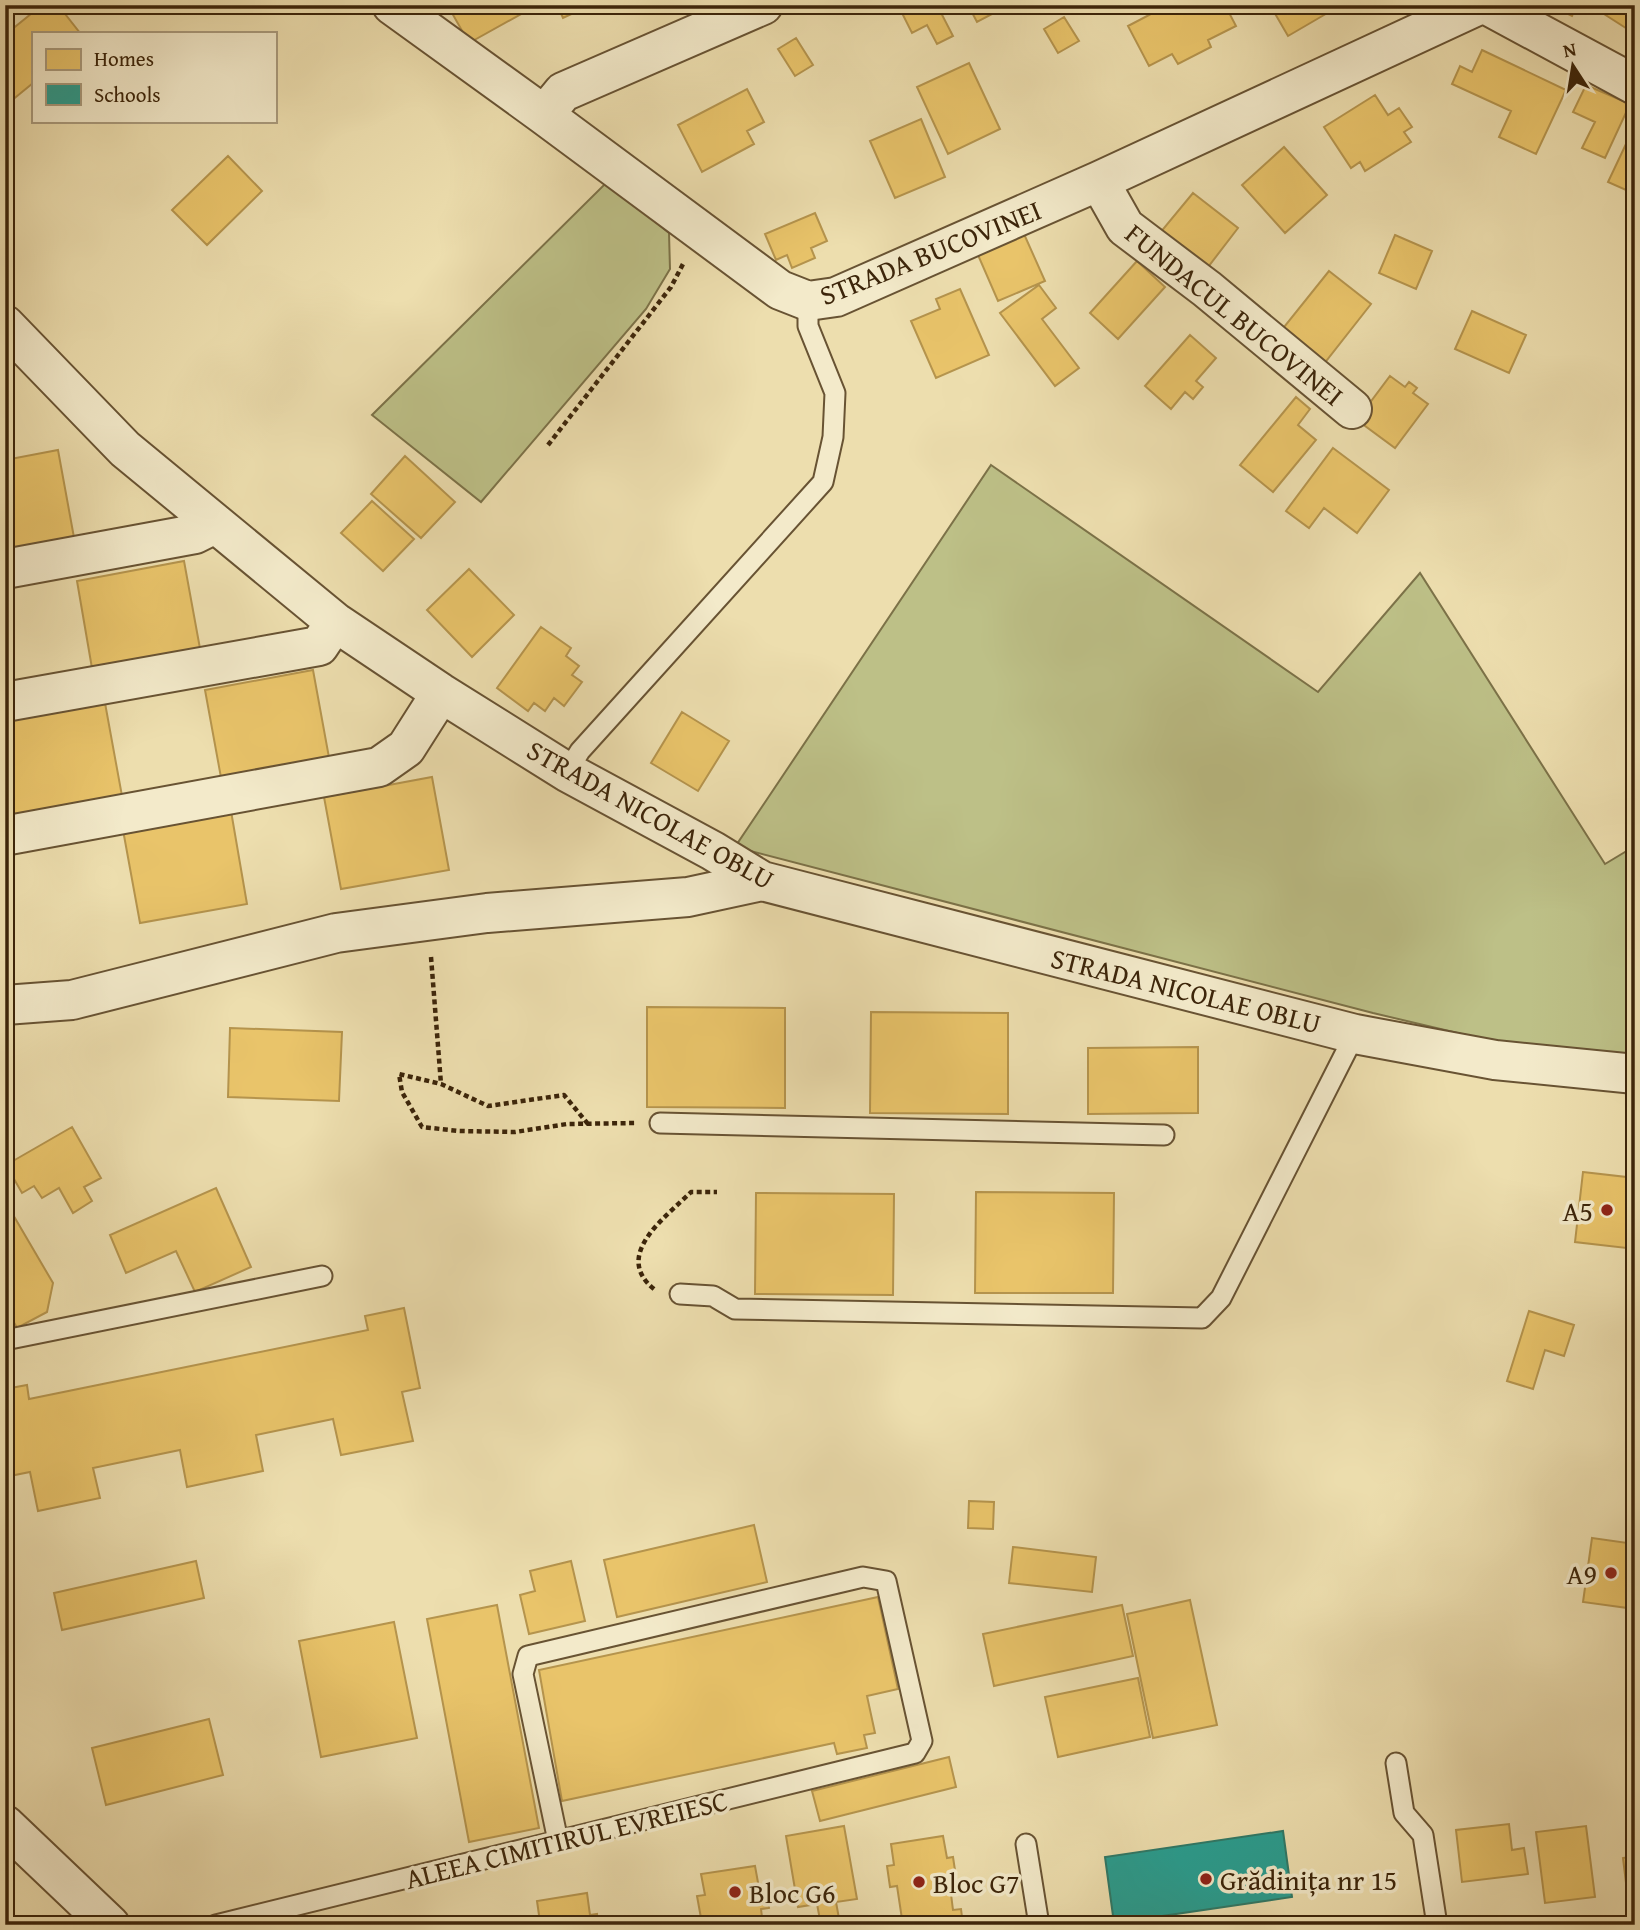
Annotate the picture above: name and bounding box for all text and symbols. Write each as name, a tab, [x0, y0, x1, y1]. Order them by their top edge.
legend	[32, 32, 276, 122]
north arrow	[1538, 32, 1608, 102]
text: N	[1560, 34, 1579, 64]
text: Homes	[94, 43, 154, 74]
text: Schools	[94, 79, 161, 110]
street label: STRADA BUCOVINEI	[813, 189, 1047, 315]
street label: FUNDACUL BUCOVINEI	[1117, 213, 1353, 415]
street label: STRADA NICOLAE OBLU	[520, 729, 782, 899]
street label: STRADA NICOLAE OBLU	[1047, 937, 1325, 1043]
place label: A5	[1563, 1190, 1593, 1231]
marker: A5	[1599, 1202, 1615, 1218]
place label: A9	[1567, 1553, 1597, 1594]
marker: A9	[1603, 1565, 1619, 1581]
street label: ALEEA CIMITIRUL EVREIESC	[401, 1779, 731, 1899]
place label: Grădinița nr 15	[1220, 1859, 1397, 1900]
place label: Bloc G7	[933, 1862, 1020, 1903]
marker: Grădinița nr 15	[1198, 1871, 1214, 1887]
place label: Bloc G6	[749, 1872, 836, 1913]
marker: Bloc G7	[911, 1874, 927, 1890]
marker: Bloc G6	[727, 1884, 743, 1900]

